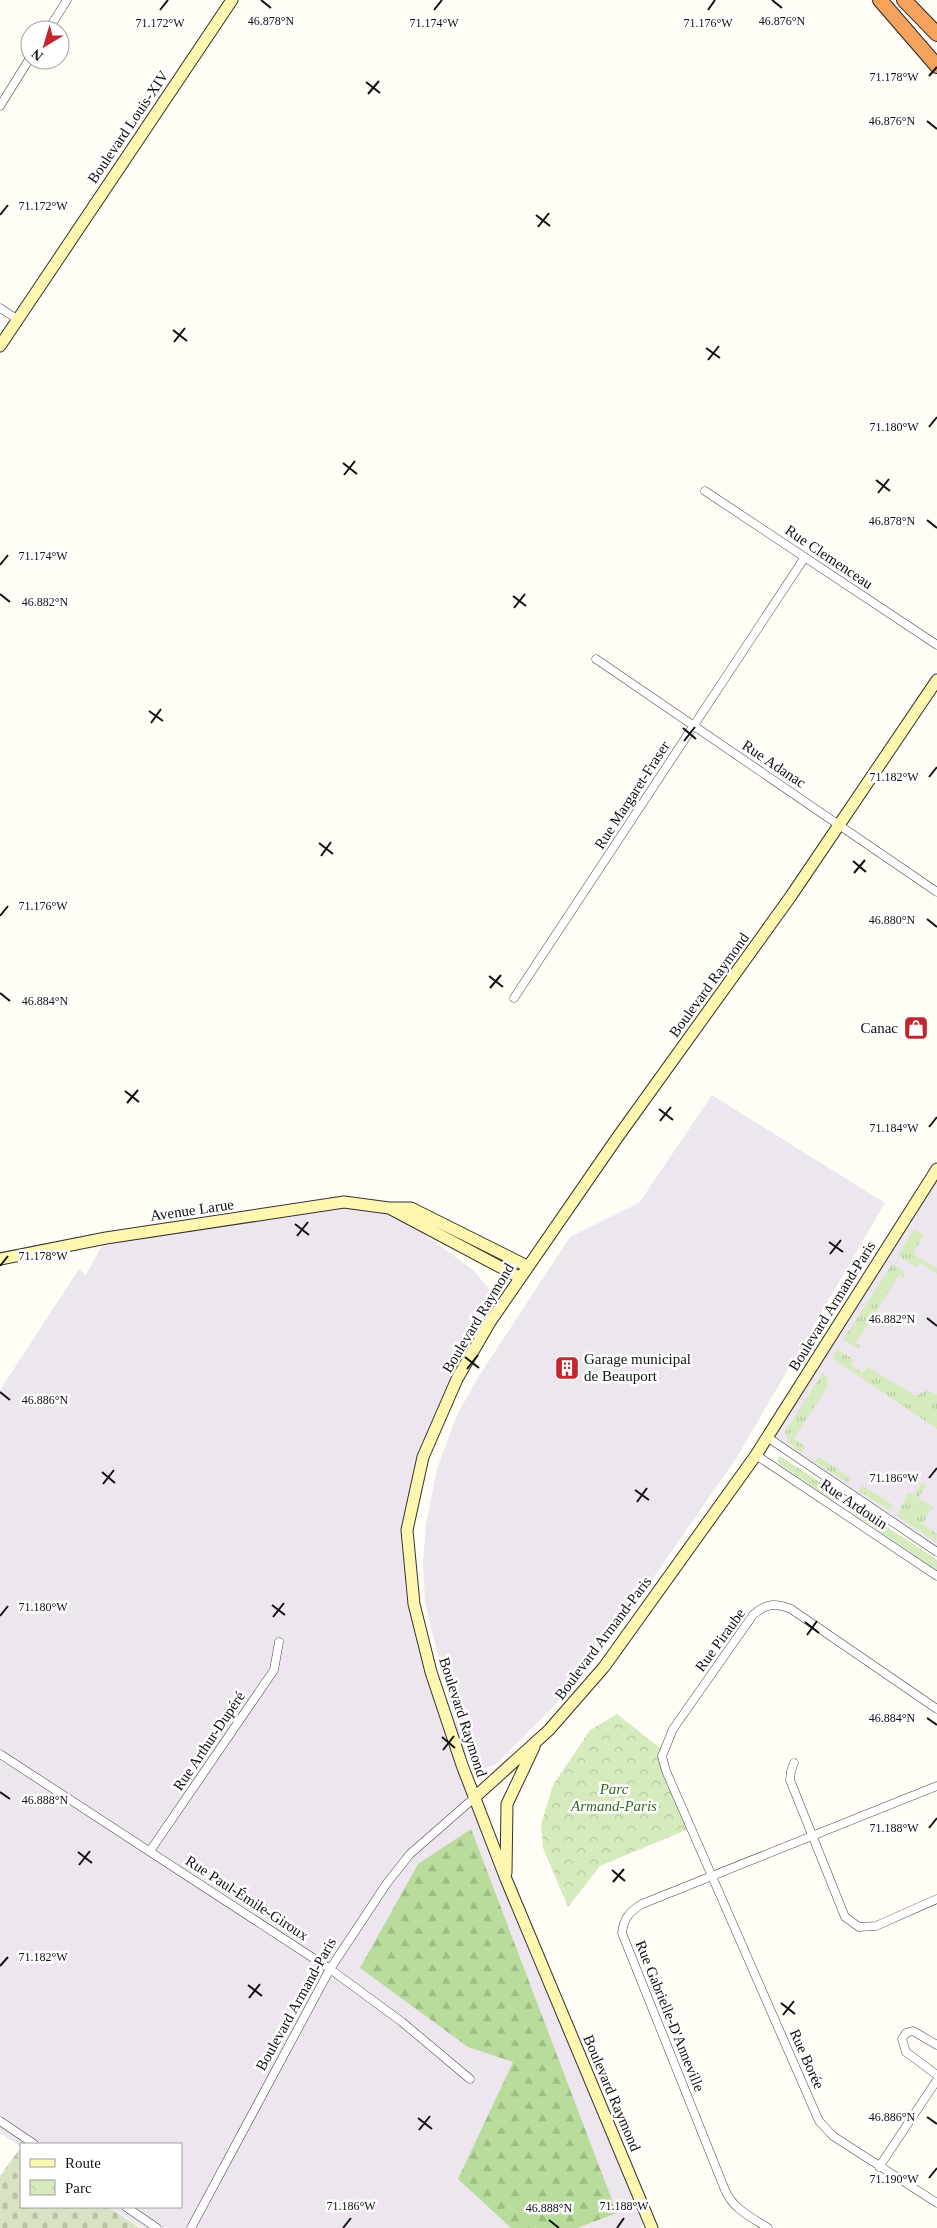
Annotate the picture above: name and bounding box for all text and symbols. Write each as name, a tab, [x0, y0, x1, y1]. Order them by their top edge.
text: 46.878°N	[248, 14, 295, 28]
text: 46.876°N	[759, 14, 806, 28]
text: 71.172°W	[135, 16, 185, 30]
text: 71.174°W	[409, 16, 459, 30]
text: 71.176°W	[683, 16, 733, 30]
north arrow	[20, 20, 70, 70]
text: N	[29, 46, 46, 64]
street label: Boulevard Louis-XIV	[84, 68, 172, 186]
text: 71.178°W	[869, 70, 919, 84]
text: 46.876°N	[869, 114, 916, 128]
text: 71.172°W	[18, 199, 68, 213]
text: 71.180°W	[869, 420, 919, 434]
text: 46.878°N	[869, 514, 916, 528]
street label: Rue Clemenceau	[782, 522, 876, 592]
text: 71.174°W	[18, 549, 68, 563]
text: 46.882°N	[22, 595, 69, 609]
street label: Rue Adanac	[739, 737, 809, 791]
street label: Rue Margaret-Fraser	[591, 738, 673, 852]
text: 71.182°W	[869, 770, 919, 784]
text: 71.176°W	[18, 899, 68, 913]
text: 46.880°N	[869, 913, 916, 927]
street label: Boulevard Raymond	[666, 930, 752, 1040]
text: 46.884°N	[22, 994, 69, 1008]
shop icon: Canac	[903, 1015, 929, 1041]
place label: Canac	[861, 1020, 898, 1036]
text: 71.184°W	[869, 1121, 919, 1135]
street label: Avenue Larue	[149, 1196, 235, 1224]
street label: Boulevard Armand-Paris	[786, 1238, 878, 1374]
text: 71.178°W	[18, 1249, 68, 1263]
street label: Boulevard Raymond	[439, 1260, 517, 1376]
text: 46.882°N	[869, 1312, 916, 1326]
place label: Garage municipal de Beauport	[584, 1351, 691, 1384]
building icon: Garage municipal de Beauport	[554, 1355, 580, 1381]
text: 46.886°N	[22, 1393, 69, 1407]
text: 71.186°W	[869, 1471, 919, 1485]
street label: Rue Ardouin	[818, 1476, 891, 1532]
street label: Boulevard Armand-Paris	[552, 1573, 654, 1703]
text: 71.180°W	[18, 1600, 68, 1614]
street label: Rue Piraube	[692, 1605, 748, 1675]
street label: Boulevard Raymond	[436, 1655, 490, 1779]
street label: Rue Arthur-Dupéré	[170, 1688, 248, 1794]
text: 46.884°N	[869, 1711, 916, 1725]
park label: Parc Armand-Paris	[570, 1781, 657, 1814]
text: 46.888°N	[22, 1793, 69, 1807]
text: 71.188°W	[869, 1821, 919, 1835]
street label: Rue Paul-Émile-Giroux	[183, 1852, 312, 1944]
street label: Boulevard Armand-Paris	[253, 1935, 339, 2073]
street label: Rue Gabrielle-D'Anneville	[632, 1938, 708, 2094]
text: 71.182°W	[18, 1950, 68, 1964]
street label: Rue Borée	[787, 2027, 827, 2092]
street label: Boulevard Raymond	[580, 2033, 644, 2154]
text: 46.886°N	[869, 2110, 916, 2124]
legend	[20, 2143, 182, 2208]
text: Route	[65, 2155, 101, 2171]
text: 71.190°W	[869, 2172, 919, 2186]
text: Parc	[65, 2180, 92, 2196]
text: 71.186°W	[326, 2199, 376, 2213]
text: 71.188°W	[599, 2199, 649, 2213]
text: 46.888°N	[526, 2201, 573, 2215]

